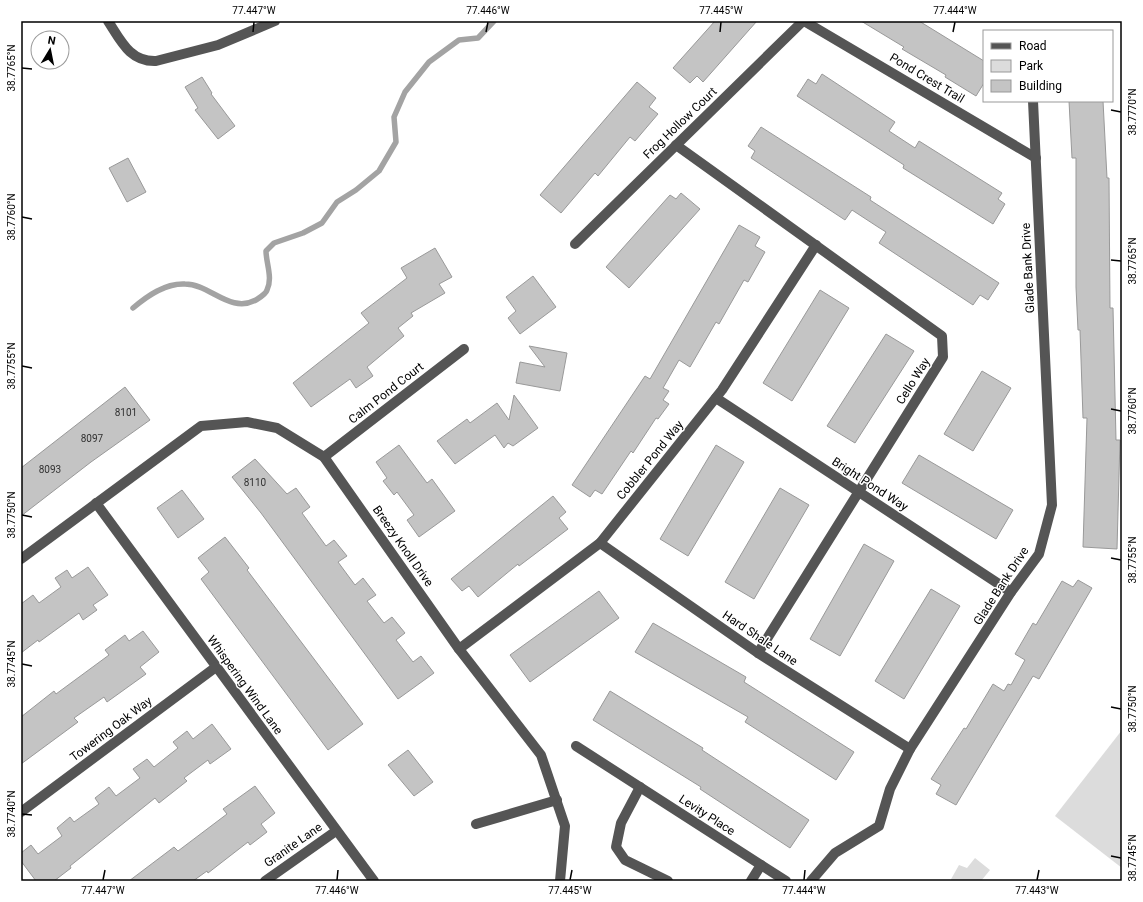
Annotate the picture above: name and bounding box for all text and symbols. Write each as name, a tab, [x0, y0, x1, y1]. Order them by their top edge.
text: 77.447°W	[232, 5, 276, 16]
text: 77.446°W	[466, 5, 510, 16]
text: 77.445°W	[699, 5, 743, 16]
text: 77.444°W	[933, 5, 977, 16]
north arrow	[30, 30, 70, 70]
legend	[983, 30, 1113, 102]
text: N	[47, 34, 57, 48]
text: Road	[1019, 39, 1047, 53]
text: 38.7765°N	[6, 44, 17, 92]
street label: Pond Crest Trail	[887, 50, 967, 106]
text: Park	[1019, 59, 1044, 73]
text: Building	[1019, 79, 1062, 93]
street label: Frog Hollow Court	[640, 84, 720, 162]
text: 38.7770°N	[1127, 88, 1138, 136]
text: 38.7760°N	[6, 193, 17, 241]
street label: Glade Bank Drive	[1019, 223, 1037, 313]
text: 38.7765°N	[1127, 237, 1138, 285]
text: 38.7755°N	[6, 342, 17, 390]
street label: Cello Way	[893, 355, 933, 407]
street label: Calm Pond Court	[346, 359, 426, 427]
text: 38.7760°N	[1127, 387, 1138, 435]
house number: 8101	[115, 407, 137, 418]
street label: Cobbler Pond Way	[614, 417, 686, 502]
house number: 8097	[81, 433, 104, 444]
street label: Bright Pond Way	[829, 454, 911, 514]
house number: 8093	[39, 464, 61, 475]
house number: 8110	[244, 477, 267, 488]
text: 38.7750°N	[6, 491, 17, 539]
street label: Breezy Knoll Drive	[370, 503, 436, 589]
text: 38.7755°N	[1127, 536, 1138, 584]
street label: Glade Bank Drive	[971, 544, 1031, 628]
street label: Hard Shale Lane	[720, 608, 800, 668]
street label: Whispering Wind Lane	[204, 633, 286, 737]
text: 38.7745°N	[6, 640, 17, 688]
text: 38.7750°N	[1127, 685, 1138, 733]
street label: Towering Oak Way	[67, 694, 155, 764]
text: 38.7740°N	[6, 790, 17, 838]
street label: Levity Place	[676, 792, 738, 838]
street label: Granite Lane	[261, 820, 325, 870]
text: 38.7745°N	[1127, 834, 1138, 882]
text: 77.447°W	[81, 885, 125, 896]
text: 77.446°W	[315, 885, 359, 896]
text: 77.445°W	[548, 885, 592, 896]
text: 77.444°W	[782, 885, 826, 896]
text: 77.443°W	[1015, 885, 1059, 896]

